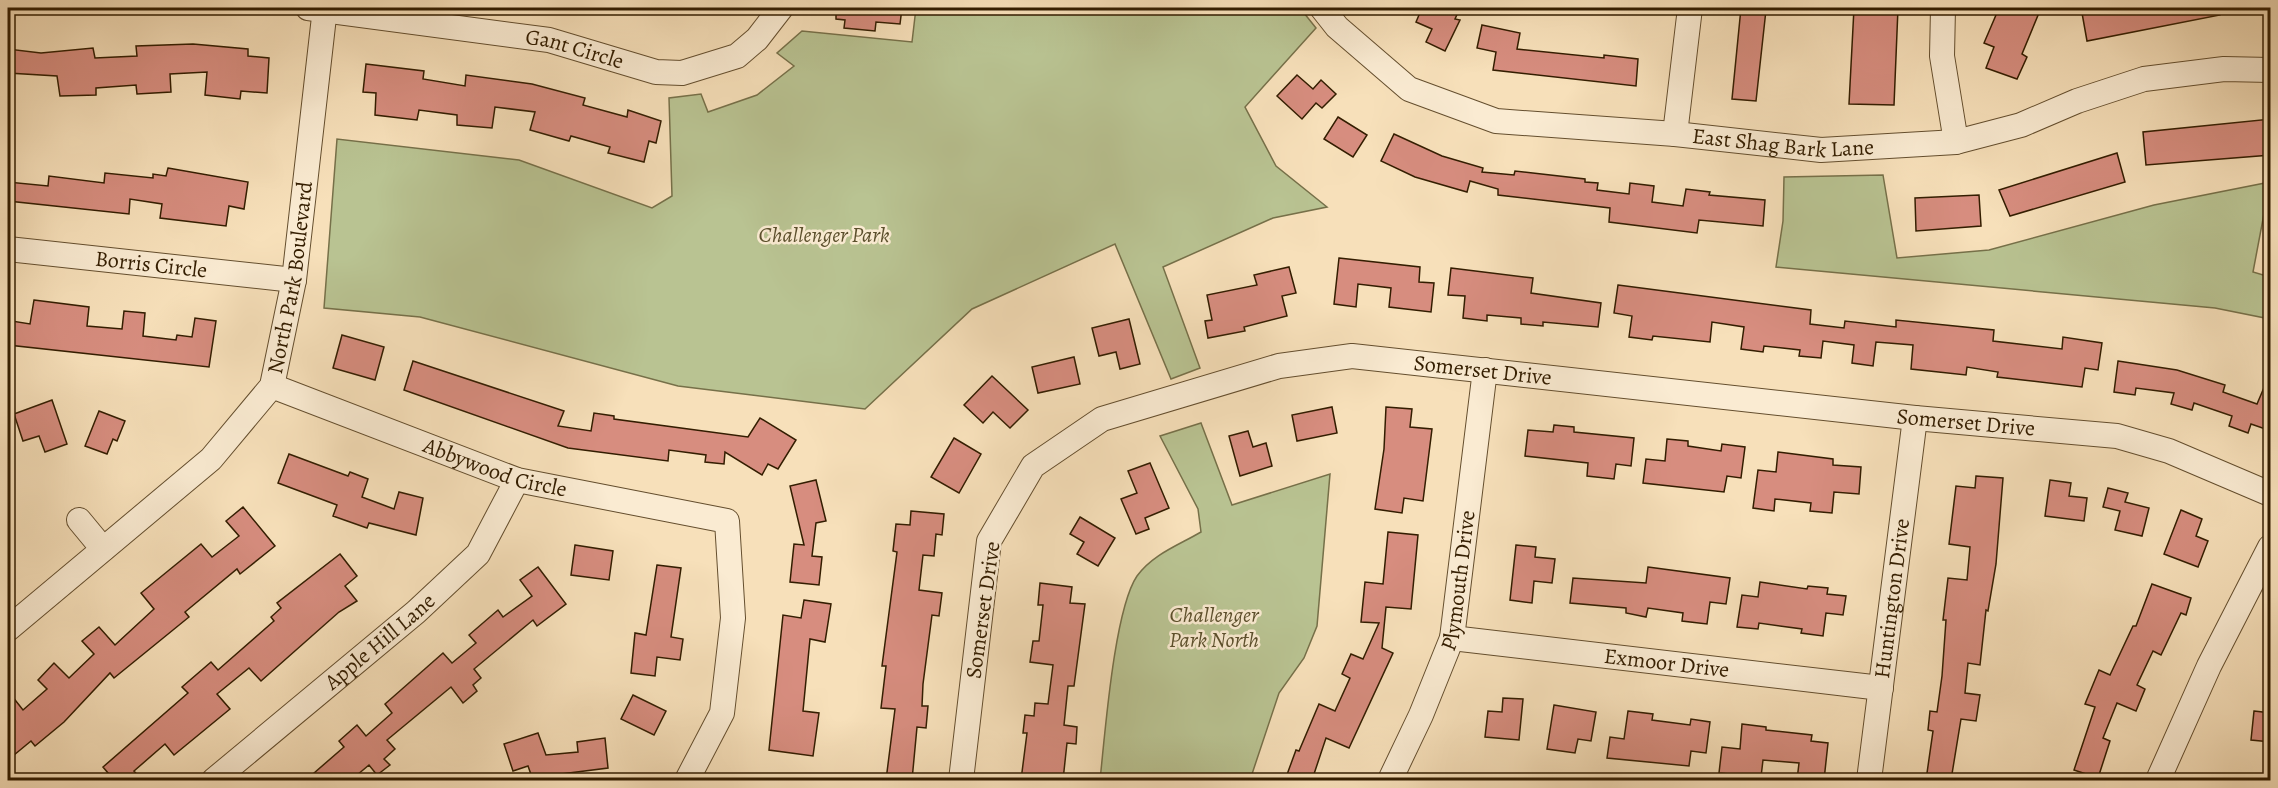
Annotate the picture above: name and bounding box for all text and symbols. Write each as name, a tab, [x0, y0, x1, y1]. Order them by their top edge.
street label: Gant Circle	[524, 22, 627, 77]
street label: East Shag Bark Lane	[1691, 121, 1875, 166]
street label: North Park Boulevard	[260, 180, 320, 377]
park label: Challenger Park	[758, 220, 890, 250]
street label: Borris Circle	[94, 244, 209, 285]
street label: Somerset Drive	[1412, 348, 1553, 393]
street label: Somerset Drive	[1895, 401, 2036, 444]
street label: Abbywood Circle	[418, 430, 569, 504]
street label: Plymouth Drive	[1433, 508, 1483, 655]
street label: Huntington Drive	[1867, 517, 1917, 680]
street label: Somerset Drive	[959, 539, 1007, 681]
street label: Apple Hill Lane	[317, 586, 442, 698]
park label: Challenger Park North	[1169, 600, 1260, 655]
street label: Exmoor Drive	[1602, 641, 1731, 685]

